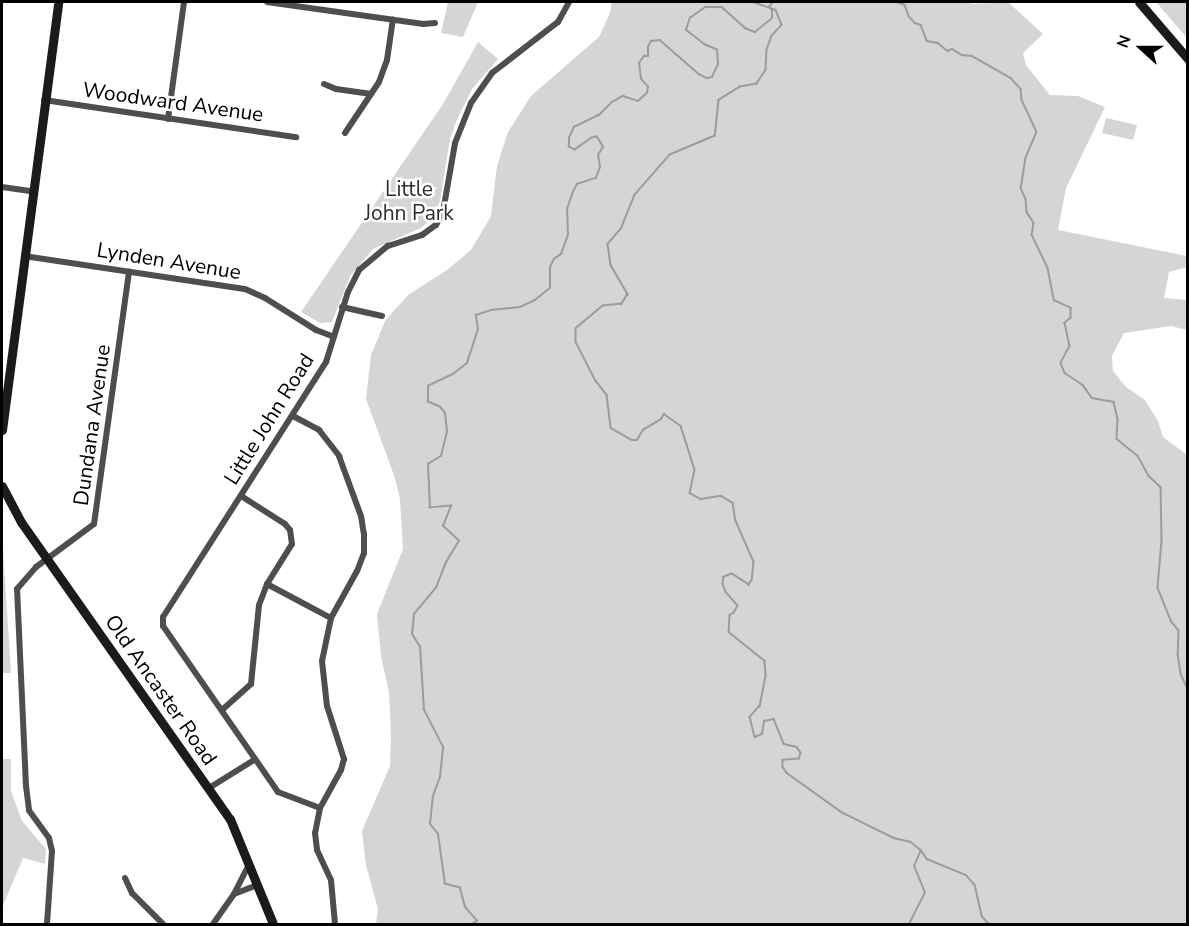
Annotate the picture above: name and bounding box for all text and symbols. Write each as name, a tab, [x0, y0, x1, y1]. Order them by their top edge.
north arrow	[1111, 18, 1171, 78]
text: N	[1112, 32, 1137, 51]
street label: Woodward Avenue	[81, 77, 265, 127]
park label: Little John Park	[364, 176, 454, 226]
street label: Lynden Avenue	[95, 237, 243, 285]
street label: Dundana Avenue	[68, 343, 116, 507]
street label: Little John Road	[219, 349, 319, 489]
street label: Old Ancaster Road	[100, 610, 222, 770]

